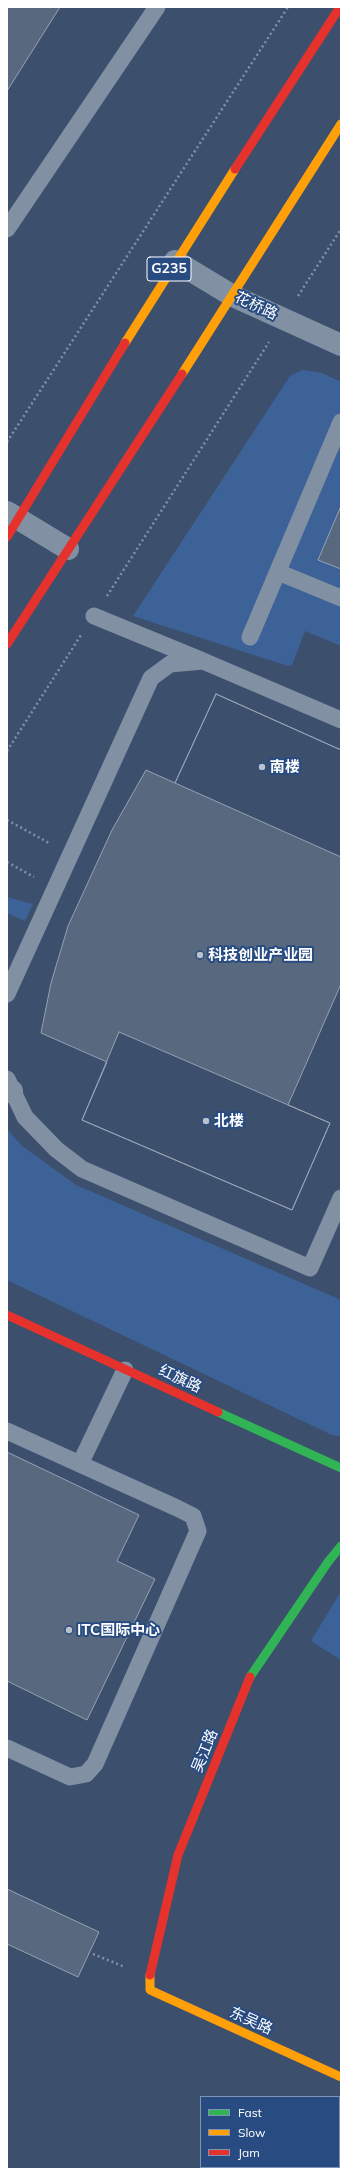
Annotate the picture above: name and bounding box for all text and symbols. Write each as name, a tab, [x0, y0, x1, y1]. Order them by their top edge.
road number: G235	[147, 257, 191, 281]
street label: 花桥路	[232, 288, 280, 324]
place label: 南楼	[270, 758, 300, 776]
marker: 南楼	[257, 762, 267, 772]
place label: 科技创业产业园	[208, 946, 313, 964]
marker: 科技创业产业园	[195, 950, 205, 960]
place label: 北楼	[214, 1112, 244, 1130]
marker: 北楼	[201, 1116, 211, 1126]
street label: 红旗路	[156, 1361, 204, 1397]
place label: ITC国际中心	[77, 1621, 160, 1639]
marker: ITC国际中心	[64, 1625, 74, 1635]
street label: 吴江路	[188, 1727, 222, 1775]
street label: 东吴路	[227, 2004, 275, 2038]
legend	[200, 2096, 340, 2168]
text: Fast	[238, 2105, 262, 2120]
text: Slow	[238, 2125, 266, 2140]
text: Jam	[238, 2145, 260, 2160]

